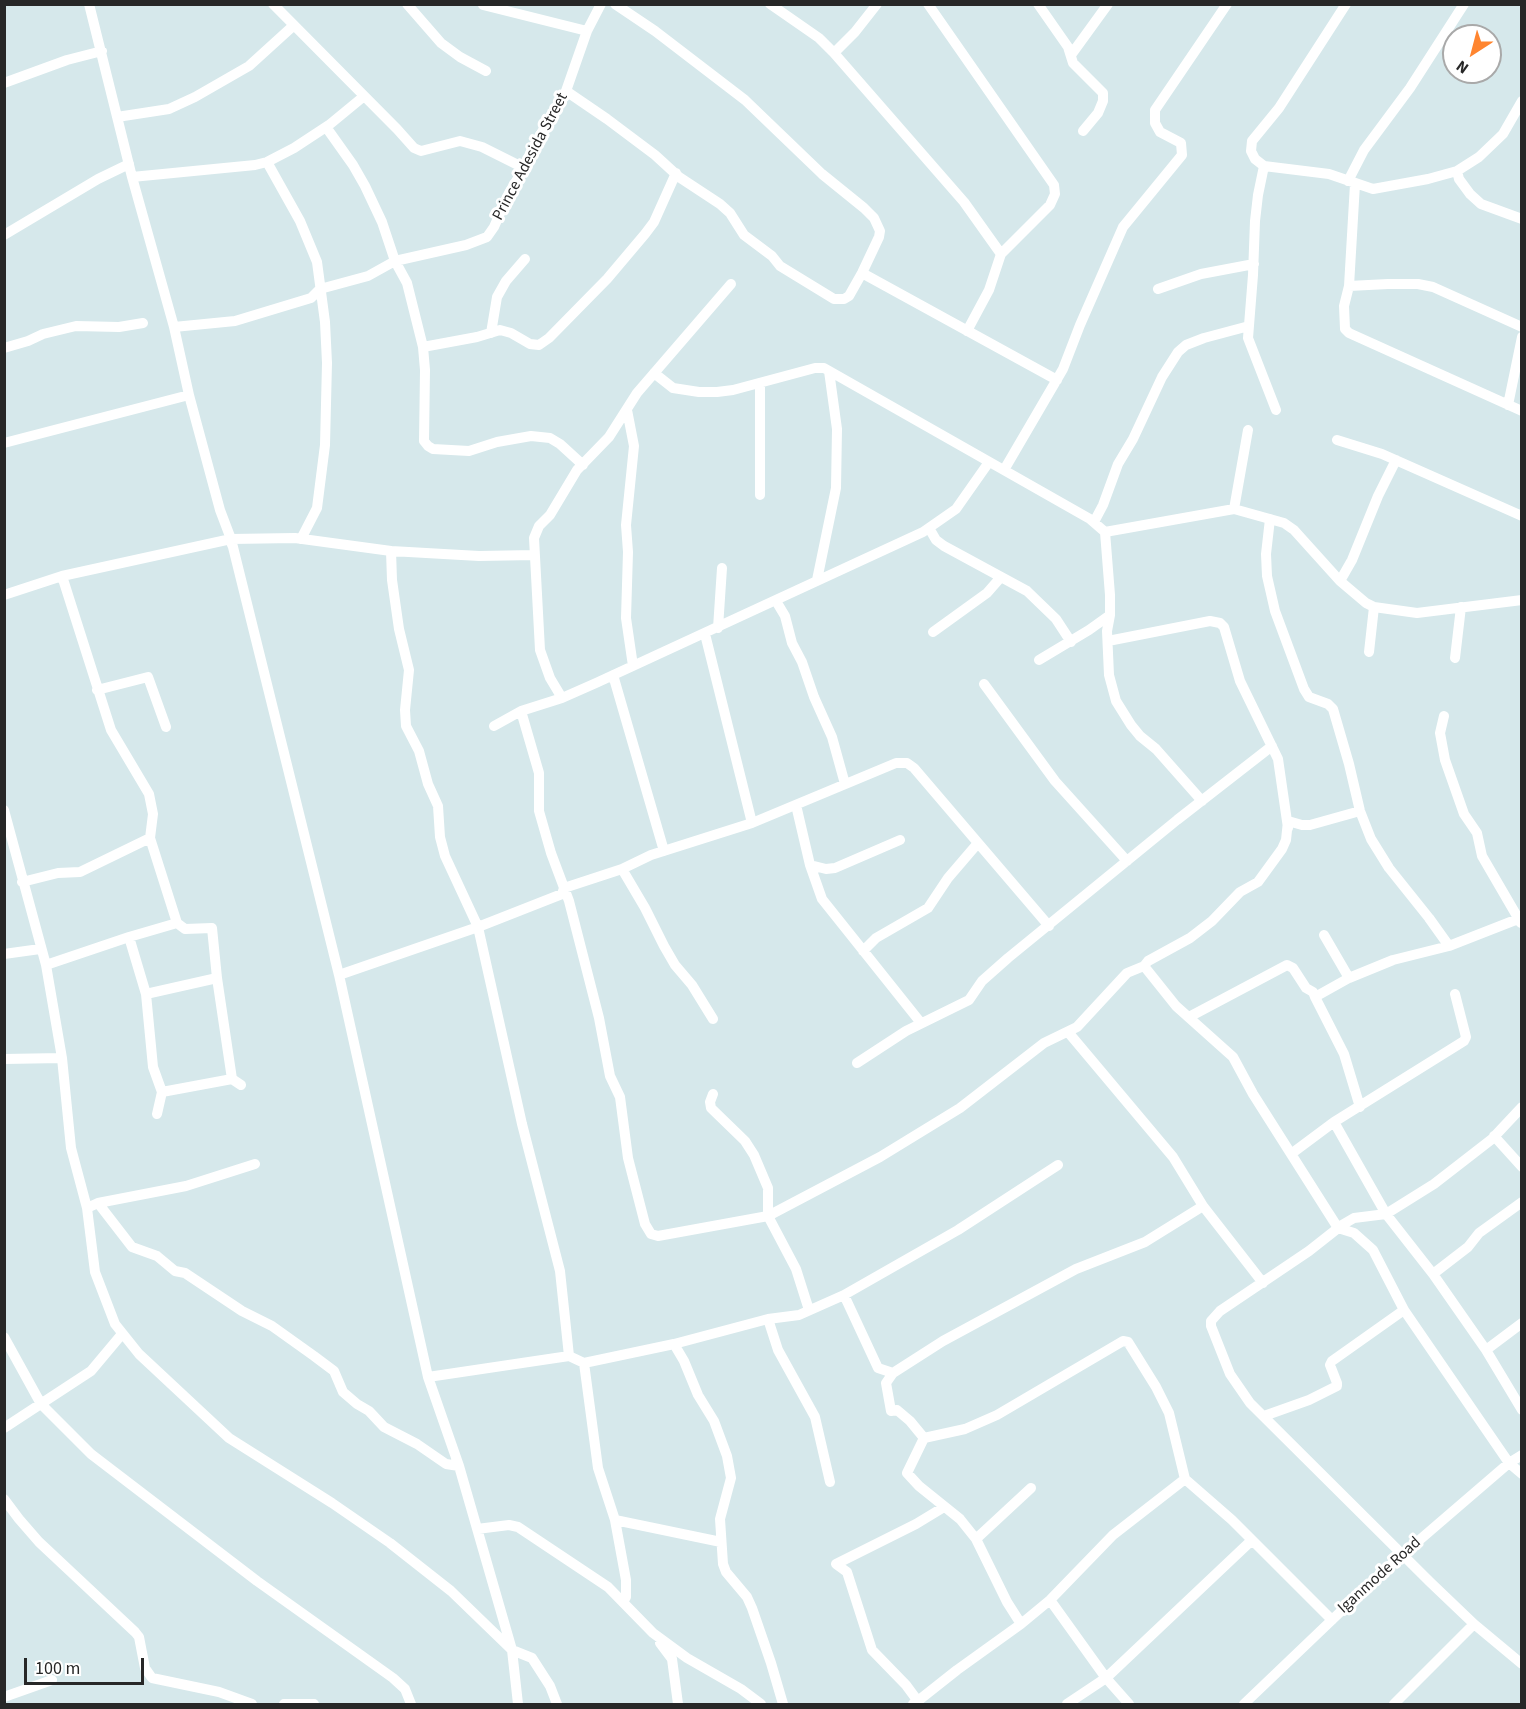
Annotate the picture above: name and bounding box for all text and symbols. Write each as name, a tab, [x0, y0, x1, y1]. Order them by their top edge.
north arrow	[1442, 24, 1502, 84]
text: N	[1452, 55, 1473, 79]
street label: Prince Adesida Street	[489, 90, 573, 224]
street label: Iganmode Road	[1335, 1534, 1425, 1618]
scale bar	[27, 1646, 147, 1684]
text: 100 m	[35, 1656, 80, 1681]

